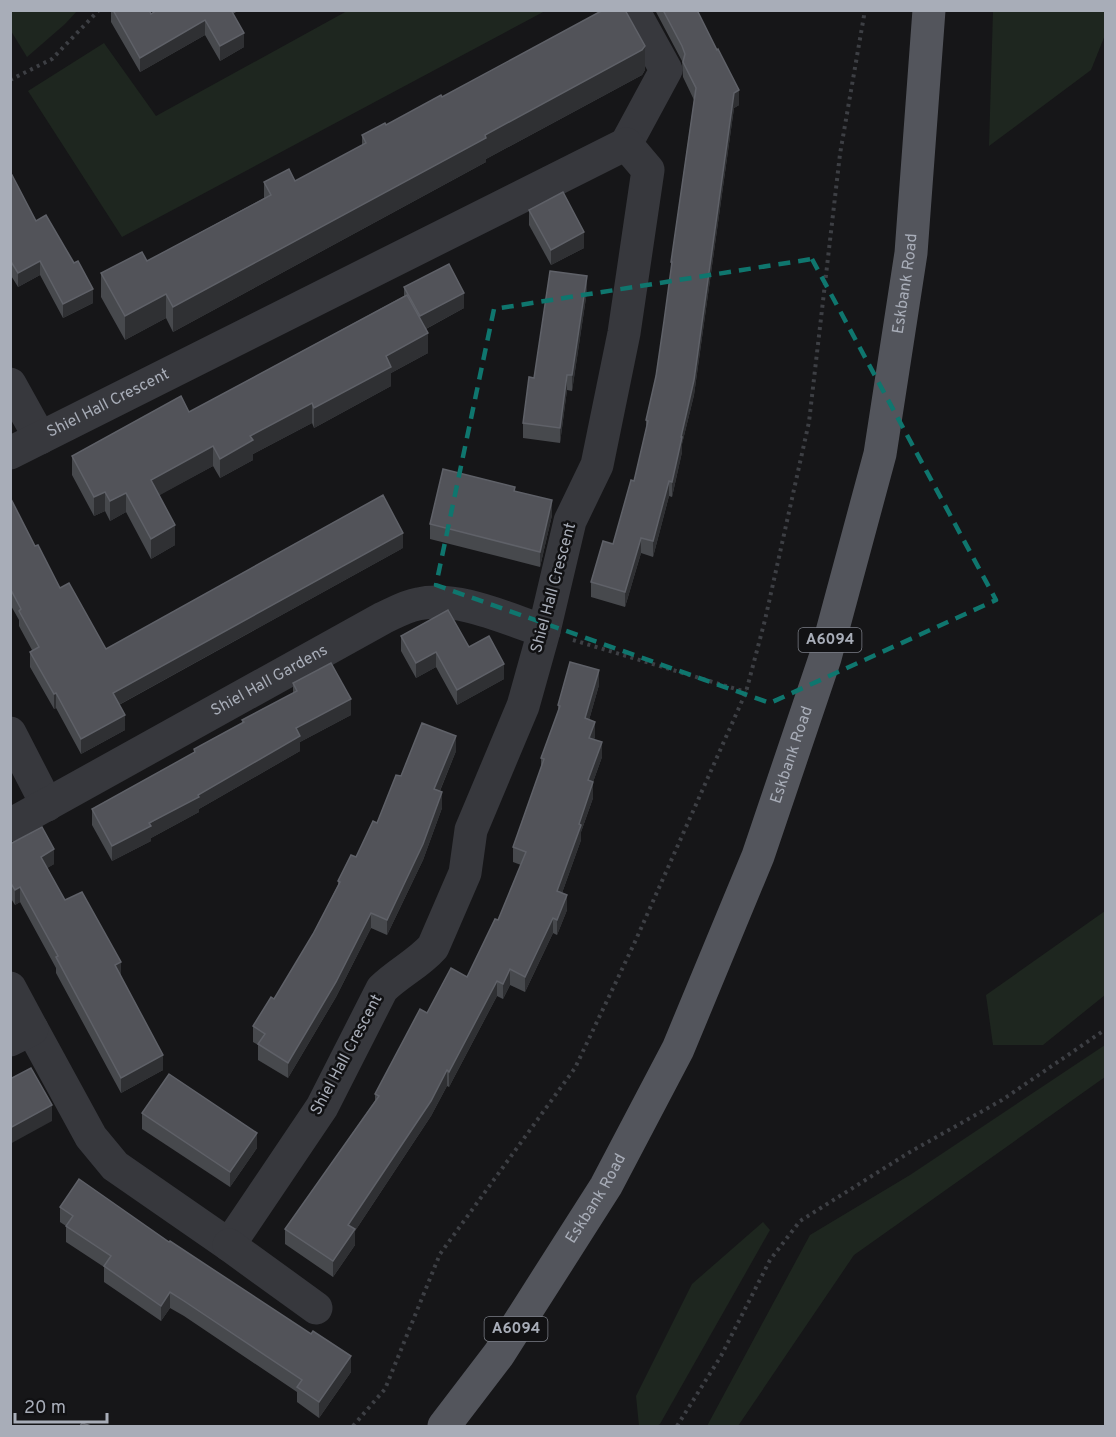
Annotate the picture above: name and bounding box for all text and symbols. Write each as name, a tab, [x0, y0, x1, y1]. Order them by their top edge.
street label: Eskbank Road	[889, 233, 922, 335]
street label: Shiel Hall Crescent	[44, 365, 173, 443]
street label: Shiel Hall Crescent	[527, 521, 581, 655]
road number: A6094	[798, 628, 862, 652]
street label: Shiel Hall Gardens	[208, 641, 332, 721]
street label: Eskbank Road	[766, 704, 818, 806]
street label: Shiel Hall Crescent	[307, 991, 387, 1119]
street label: Eskbank Road	[562, 1150, 631, 1247]
road number: A6094	[484, 1317, 548, 1341]
scale bar	[15, 1386, 106, 1424]
text: 20 m	[24, 1397, 66, 1420]

